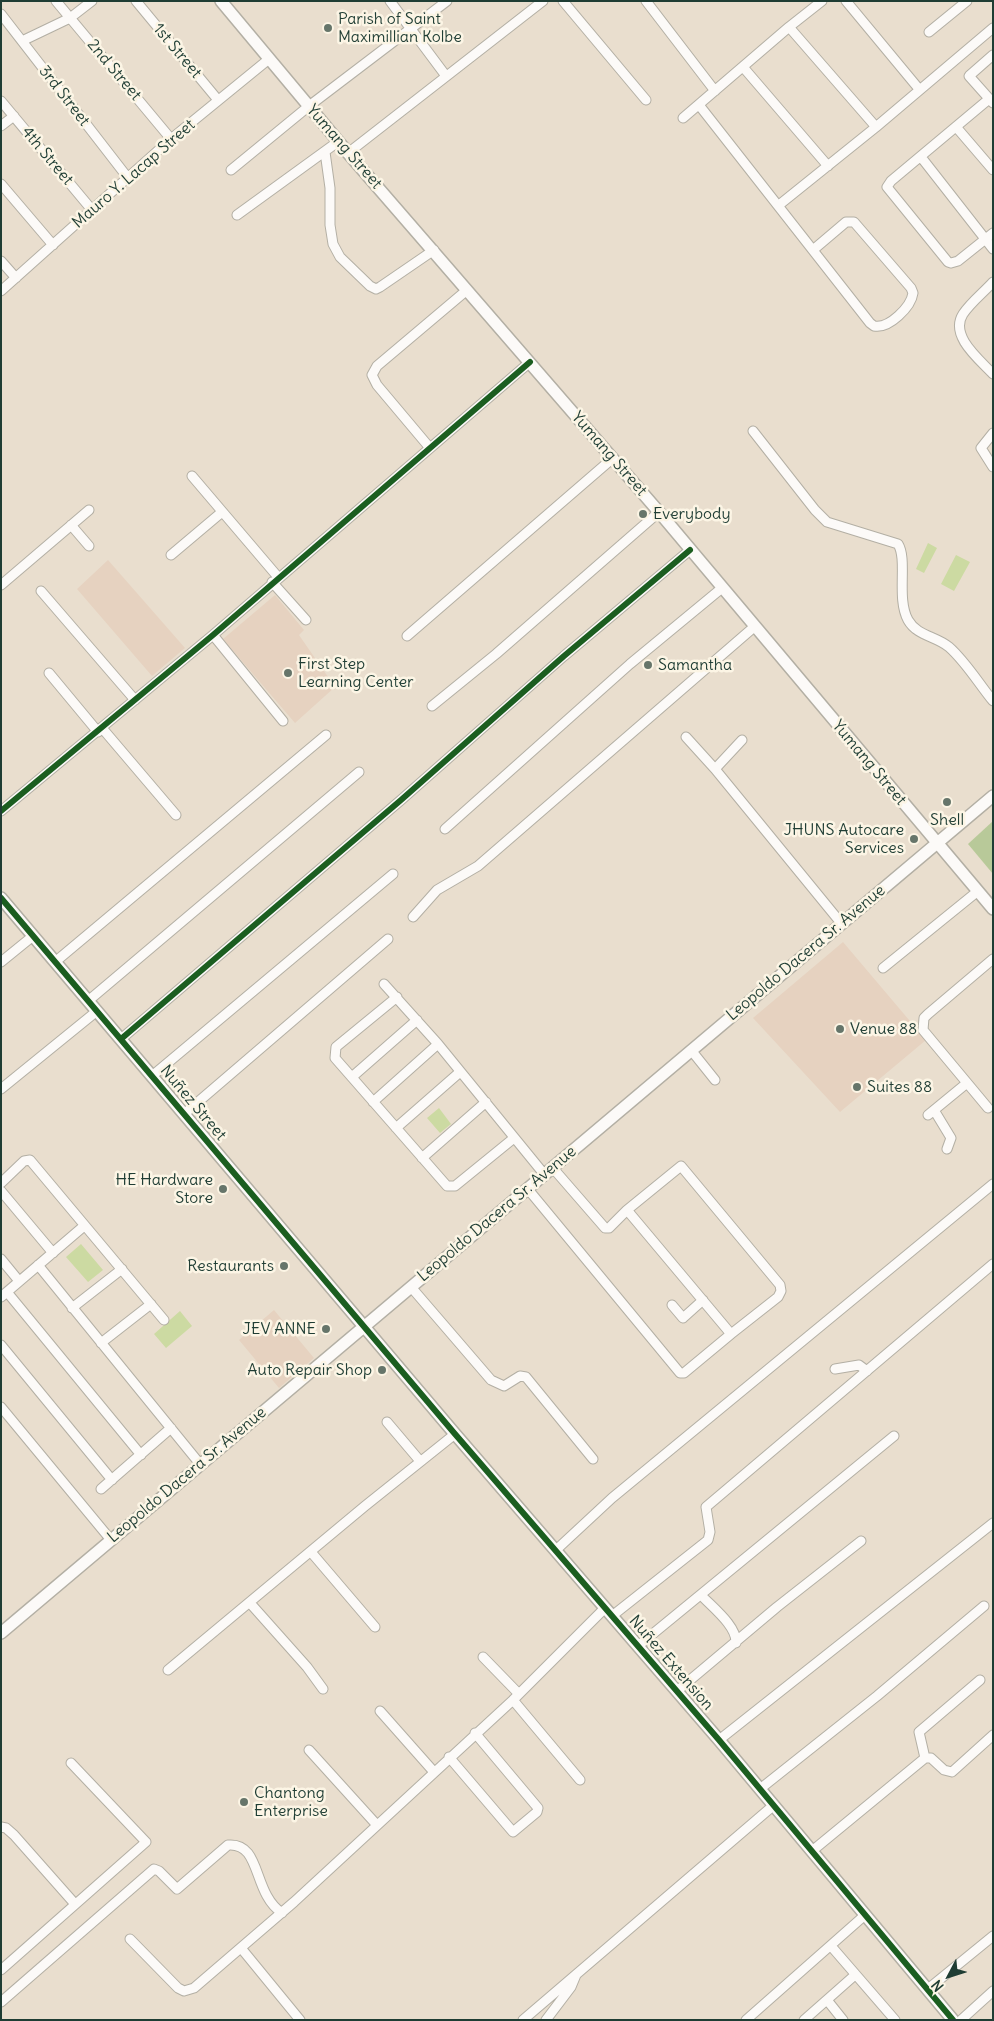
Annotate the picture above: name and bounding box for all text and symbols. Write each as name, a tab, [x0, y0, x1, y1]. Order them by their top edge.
place label: Parish of Saint Maximillian Kolbe	[338, 9, 462, 47]
street label: 1st Street	[149, 20, 205, 82]
marker: Parish of Saint Maximillian Kolbe	[322, 22, 334, 34]
street label: 2nd Street	[83, 36, 145, 104]
street label: 3rd Street	[34, 62, 94, 130]
street label: Yumang Street	[302, 101, 386, 193]
street label: Mauro Y. Lacap Street	[69, 116, 199, 232]
street label: 4th Street	[17, 123, 77, 189]
street label: Yumang Street	[567, 408, 651, 500]
place label: Everybody	[653, 504, 731, 524]
marker: Everybody	[637, 508, 649, 520]
place label: First Step Learning Center	[298, 654, 414, 692]
place label: Samantha	[658, 655, 732, 675]
marker: Samantha	[642, 659, 654, 671]
marker: First Step Learning Center	[282, 667, 294, 679]
street label: Yumang Street	[828, 717, 910, 809]
marker: Shell	[941, 796, 953, 808]
place label: Shell	[930, 810, 964, 830]
place label: JHUNS Autocare Services	[784, 820, 904, 858]
marker: JHUNS Autocare Services	[908, 833, 920, 845]
street label: Leopoldo Dacera Sr. Avenue	[723, 881, 889, 1025]
place label: Venue 88	[850, 1019, 917, 1039]
marker: Venue 88	[834, 1023, 846, 1035]
street label: Nuñez Street	[156, 1061, 230, 1145]
place label: Suites 88	[867, 1077, 932, 1097]
marker: Suites 88	[851, 1081, 863, 1093]
street label: Leopoldo Dacera Sr. Avenue	[414, 1142, 580, 1286]
place label: HE Hardware Store	[116, 1170, 213, 1208]
marker: HE Hardware Store	[217, 1183, 229, 1195]
place label: Restaurants	[187, 1256, 274, 1276]
marker: Restaurants	[278, 1260, 290, 1272]
place label: JEV ANNE	[243, 1319, 316, 1339]
marker: JEV ANNE	[320, 1323, 332, 1335]
place label: Auto Repair Shop	[247, 1360, 372, 1380]
marker: Auto Repair Shop	[376, 1364, 388, 1376]
street label: Leopoldo Dacera Sr. Avenue	[104, 1403, 270, 1547]
street label: Nuñez Extension	[625, 1612, 717, 1714]
place label: Chantong Enterprise	[254, 1783, 328, 1821]
marker: Chantong Enterprise	[238, 1796, 250, 1808]
north arrow	[924, 1951, 974, 2001]
text: N	[928, 1976, 948, 1995]

